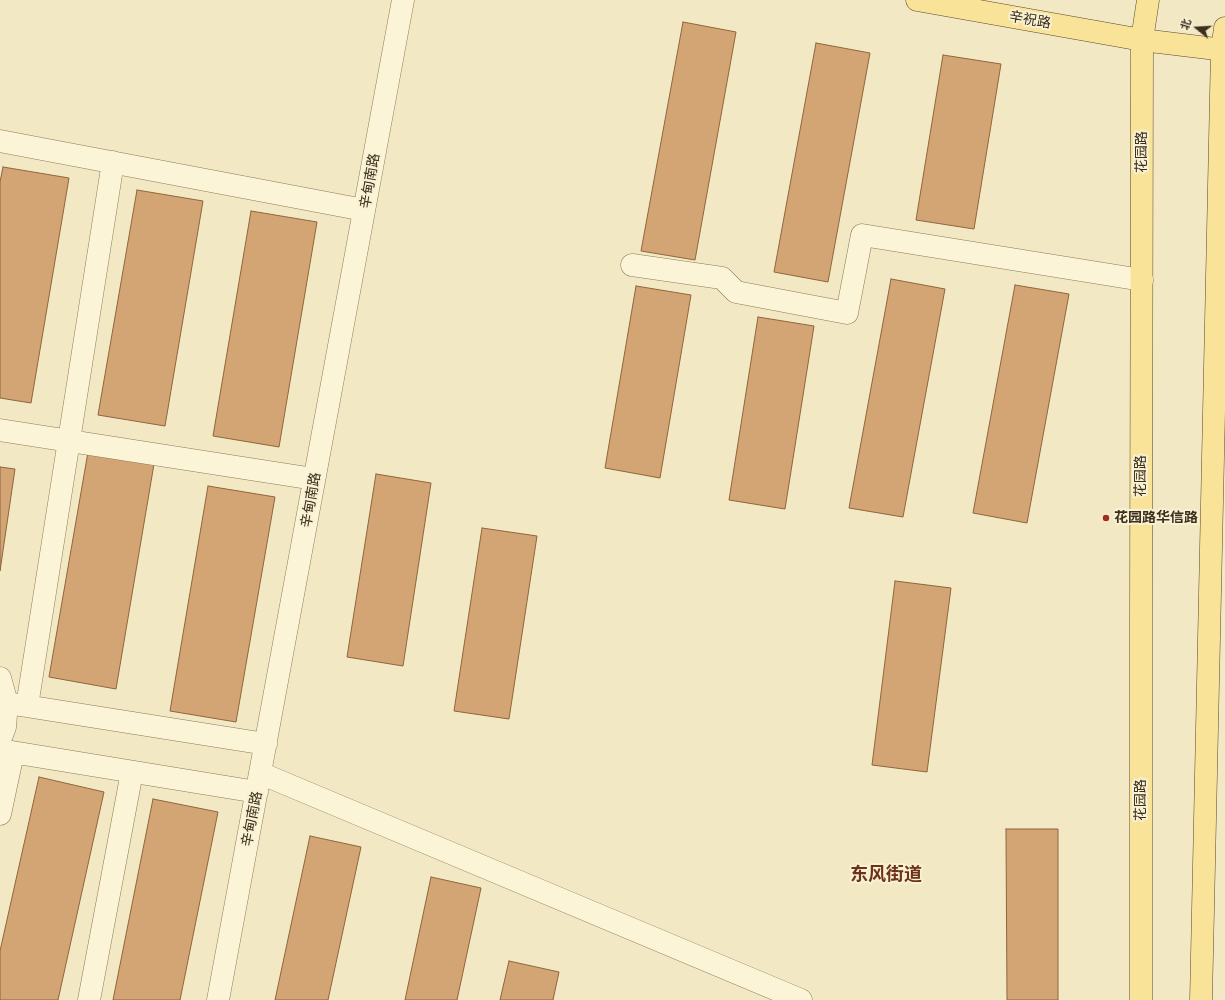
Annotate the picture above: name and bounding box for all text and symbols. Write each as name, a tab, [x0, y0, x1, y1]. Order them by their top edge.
street label: 辛祝路	[1008, 8, 1052, 32]
north arrow	[1177, 8, 1217, 48]
text: 北	[1178, 17, 1193, 31]
street label: 花园路	[1134, 131, 1150, 173]
street label: 辛甸南路	[357, 152, 383, 210]
street label: 花园路	[1133, 455, 1149, 497]
street label: 辛甸南路	[298, 471, 324, 529]
place label: 花园路华信路	[1114, 510, 1198, 526]
marker: 花园路华信路	[1101, 513, 1111, 523]
street label: 花园路	[1133, 779, 1149, 821]
street label: 辛甸南路	[238, 790, 266, 848]
district label: 东风街道	[850, 863, 922, 885]

